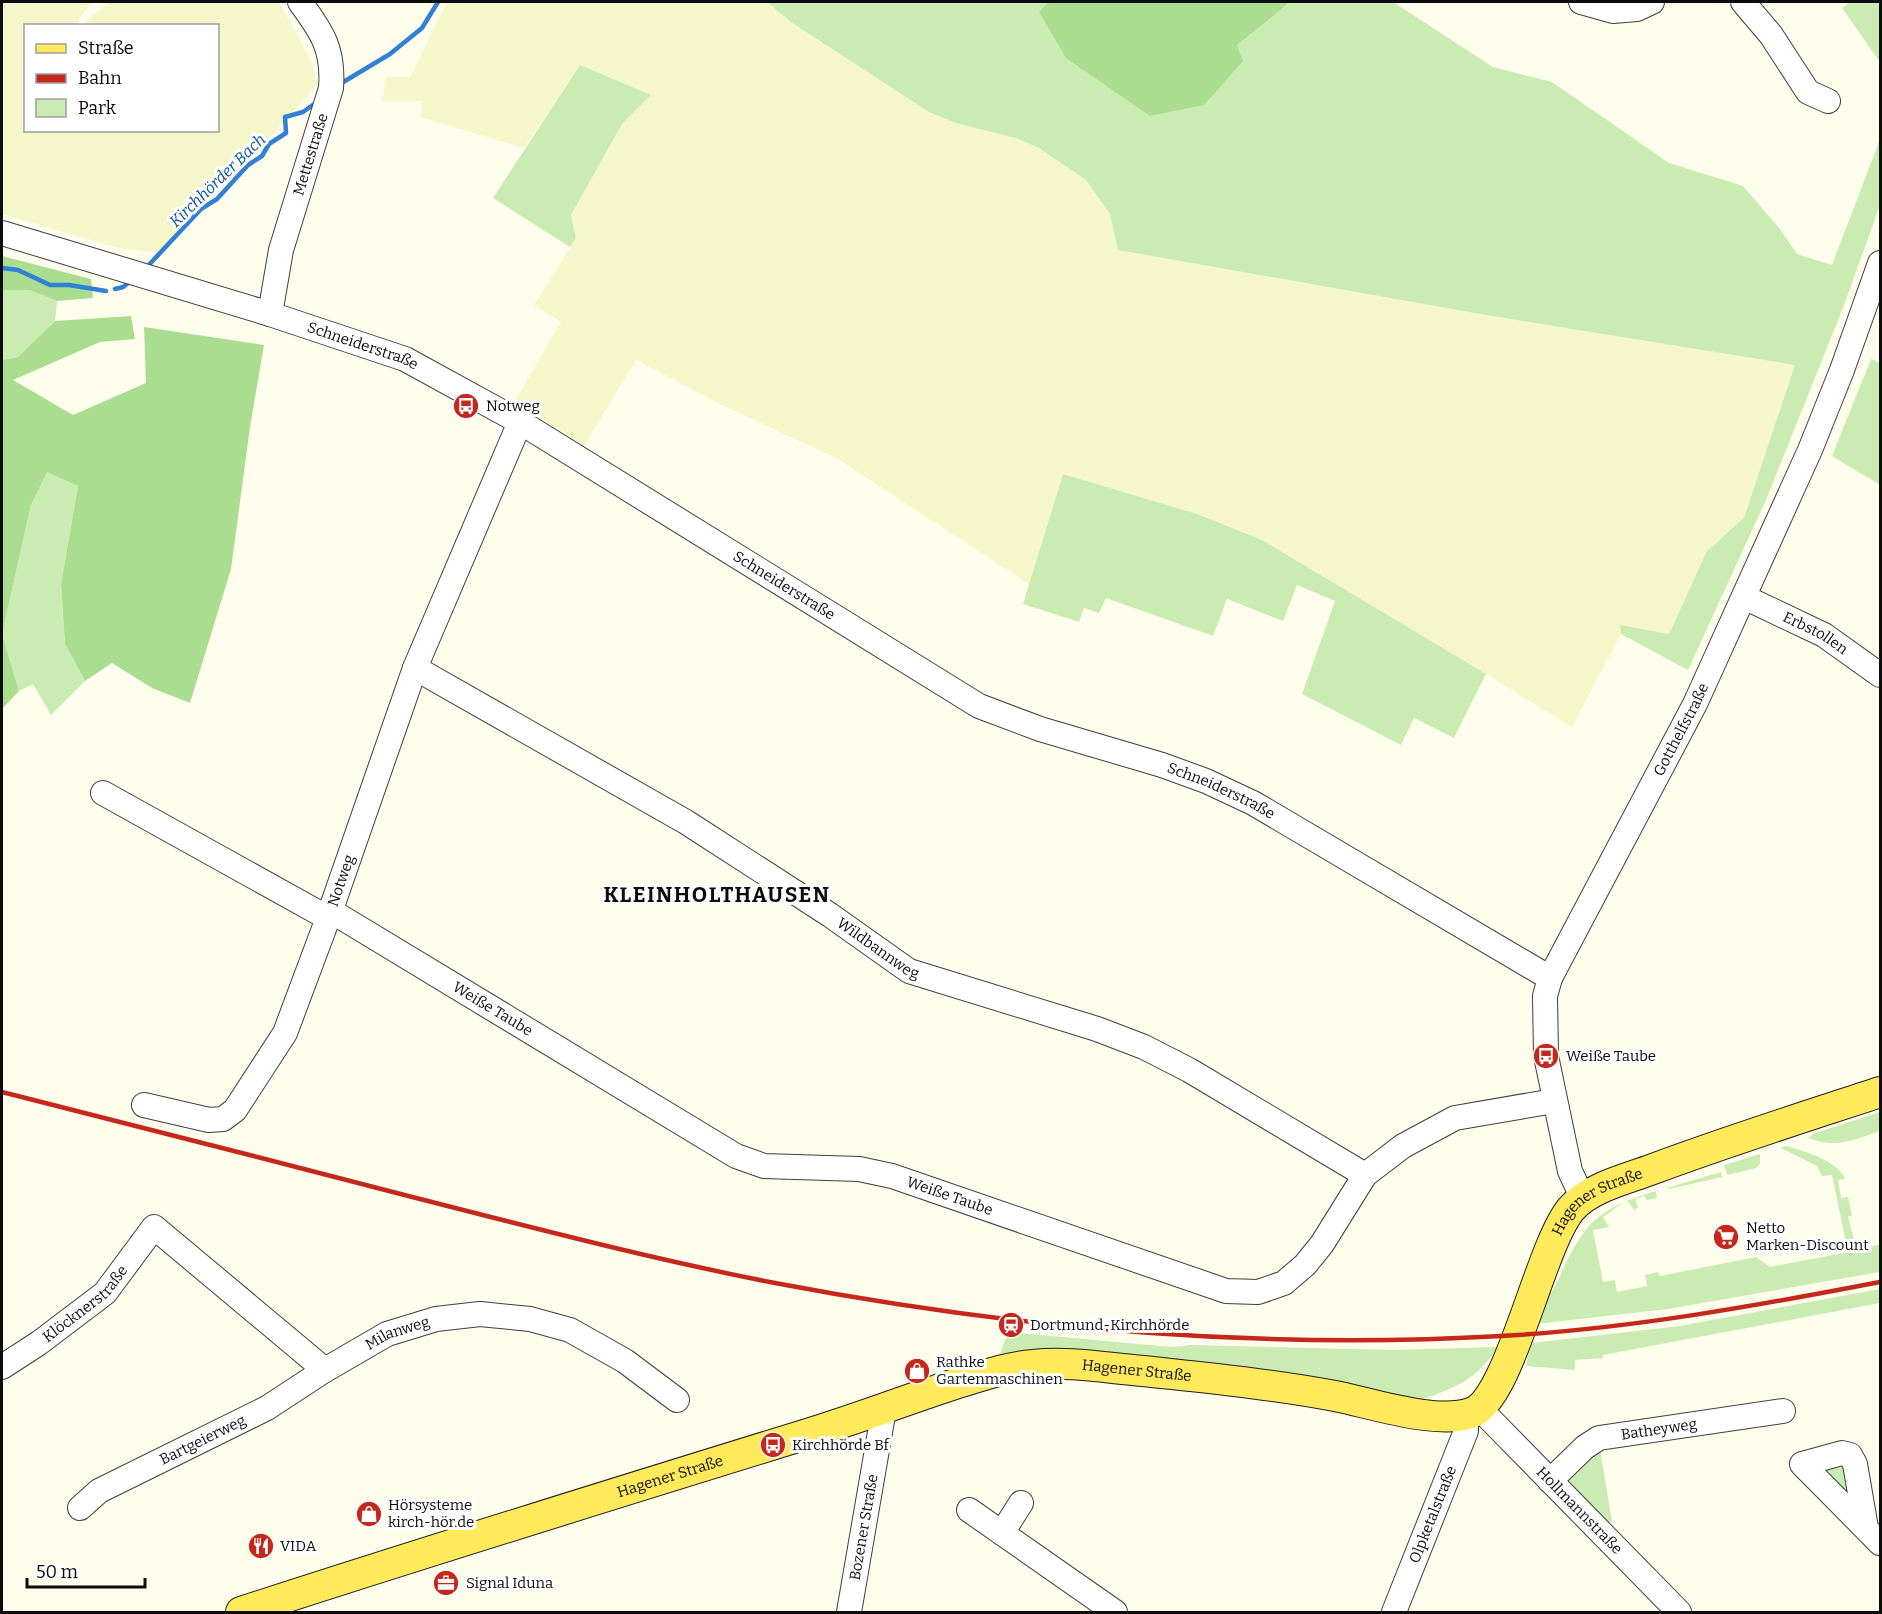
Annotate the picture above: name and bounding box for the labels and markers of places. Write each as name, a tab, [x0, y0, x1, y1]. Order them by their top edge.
bus stop icon: Notweg	[451, 391, 481, 421]
place label: Notweg	[486, 397, 540, 415]
bus stop icon: Weiße Taube	[1531, 1041, 1561, 1071]
place label: Weiße Taube	[1566, 1047, 1656, 1065]
place label: Netto Marken-Discount	[1746, 1219, 1869, 1254]
supermarket icon: Netto Marken-Discount	[1711, 1222, 1741, 1252]
station icon: Dortmund-Kirchhörde	[996, 1310, 1026, 1340]
place label: Dortmund-Kirchhörde	[1030, 1316, 1189, 1334]
place label: Rathke Gartenmaschinen	[936, 1353, 1063, 1388]
shop icon: Rathke Gartenmaschinen	[902, 1356, 932, 1386]
bus stop icon: Kirchhörde Bf	[758, 1430, 788, 1460]
place label: Kirchhörde Bf	[792, 1436, 891, 1454]
place label: Hörsysteme kirch-hör.de	[388, 1496, 474, 1531]
shop icon: Hörsysteme kirch-hör.de	[354, 1499, 384, 1529]
restaurant icon: VIDA	[246, 1531, 276, 1561]
place label: VIDA	[280, 1537, 317, 1555]
office icon: Signal Iduna	[431, 1568, 461, 1598]
place label: Signal Iduna	[466, 1574, 553, 1592]

